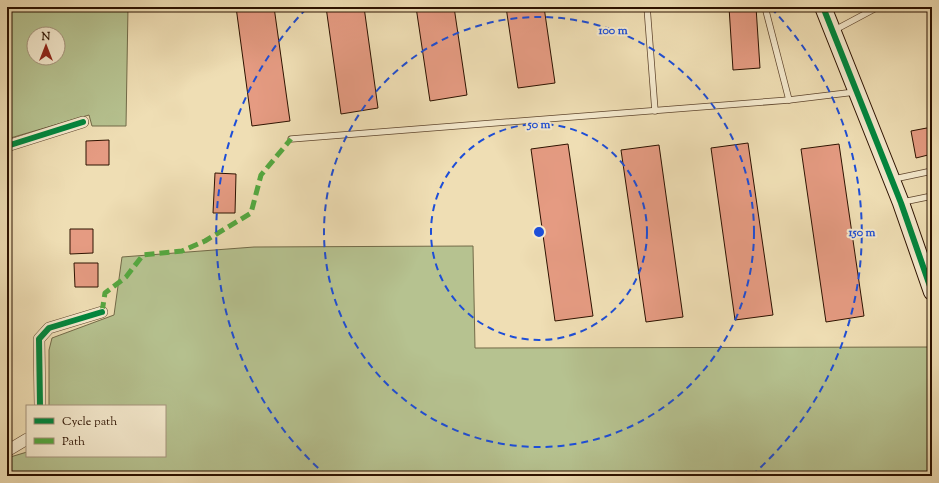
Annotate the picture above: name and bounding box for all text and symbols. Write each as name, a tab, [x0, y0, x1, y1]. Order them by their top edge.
text: 100 m	[597, 22, 628, 40]
north arrow	[26, 26, 66, 66]
text: N	[41, 29, 51, 45]
text: 50 m	[527, 116, 551, 134]
text: 150 m	[847, 224, 876, 242]
centre of rings	[532, 225, 546, 239]
legend	[26, 405, 166, 457]
text: Cycle path	[62, 413, 117, 431]
text: Path	[62, 433, 85, 451]

